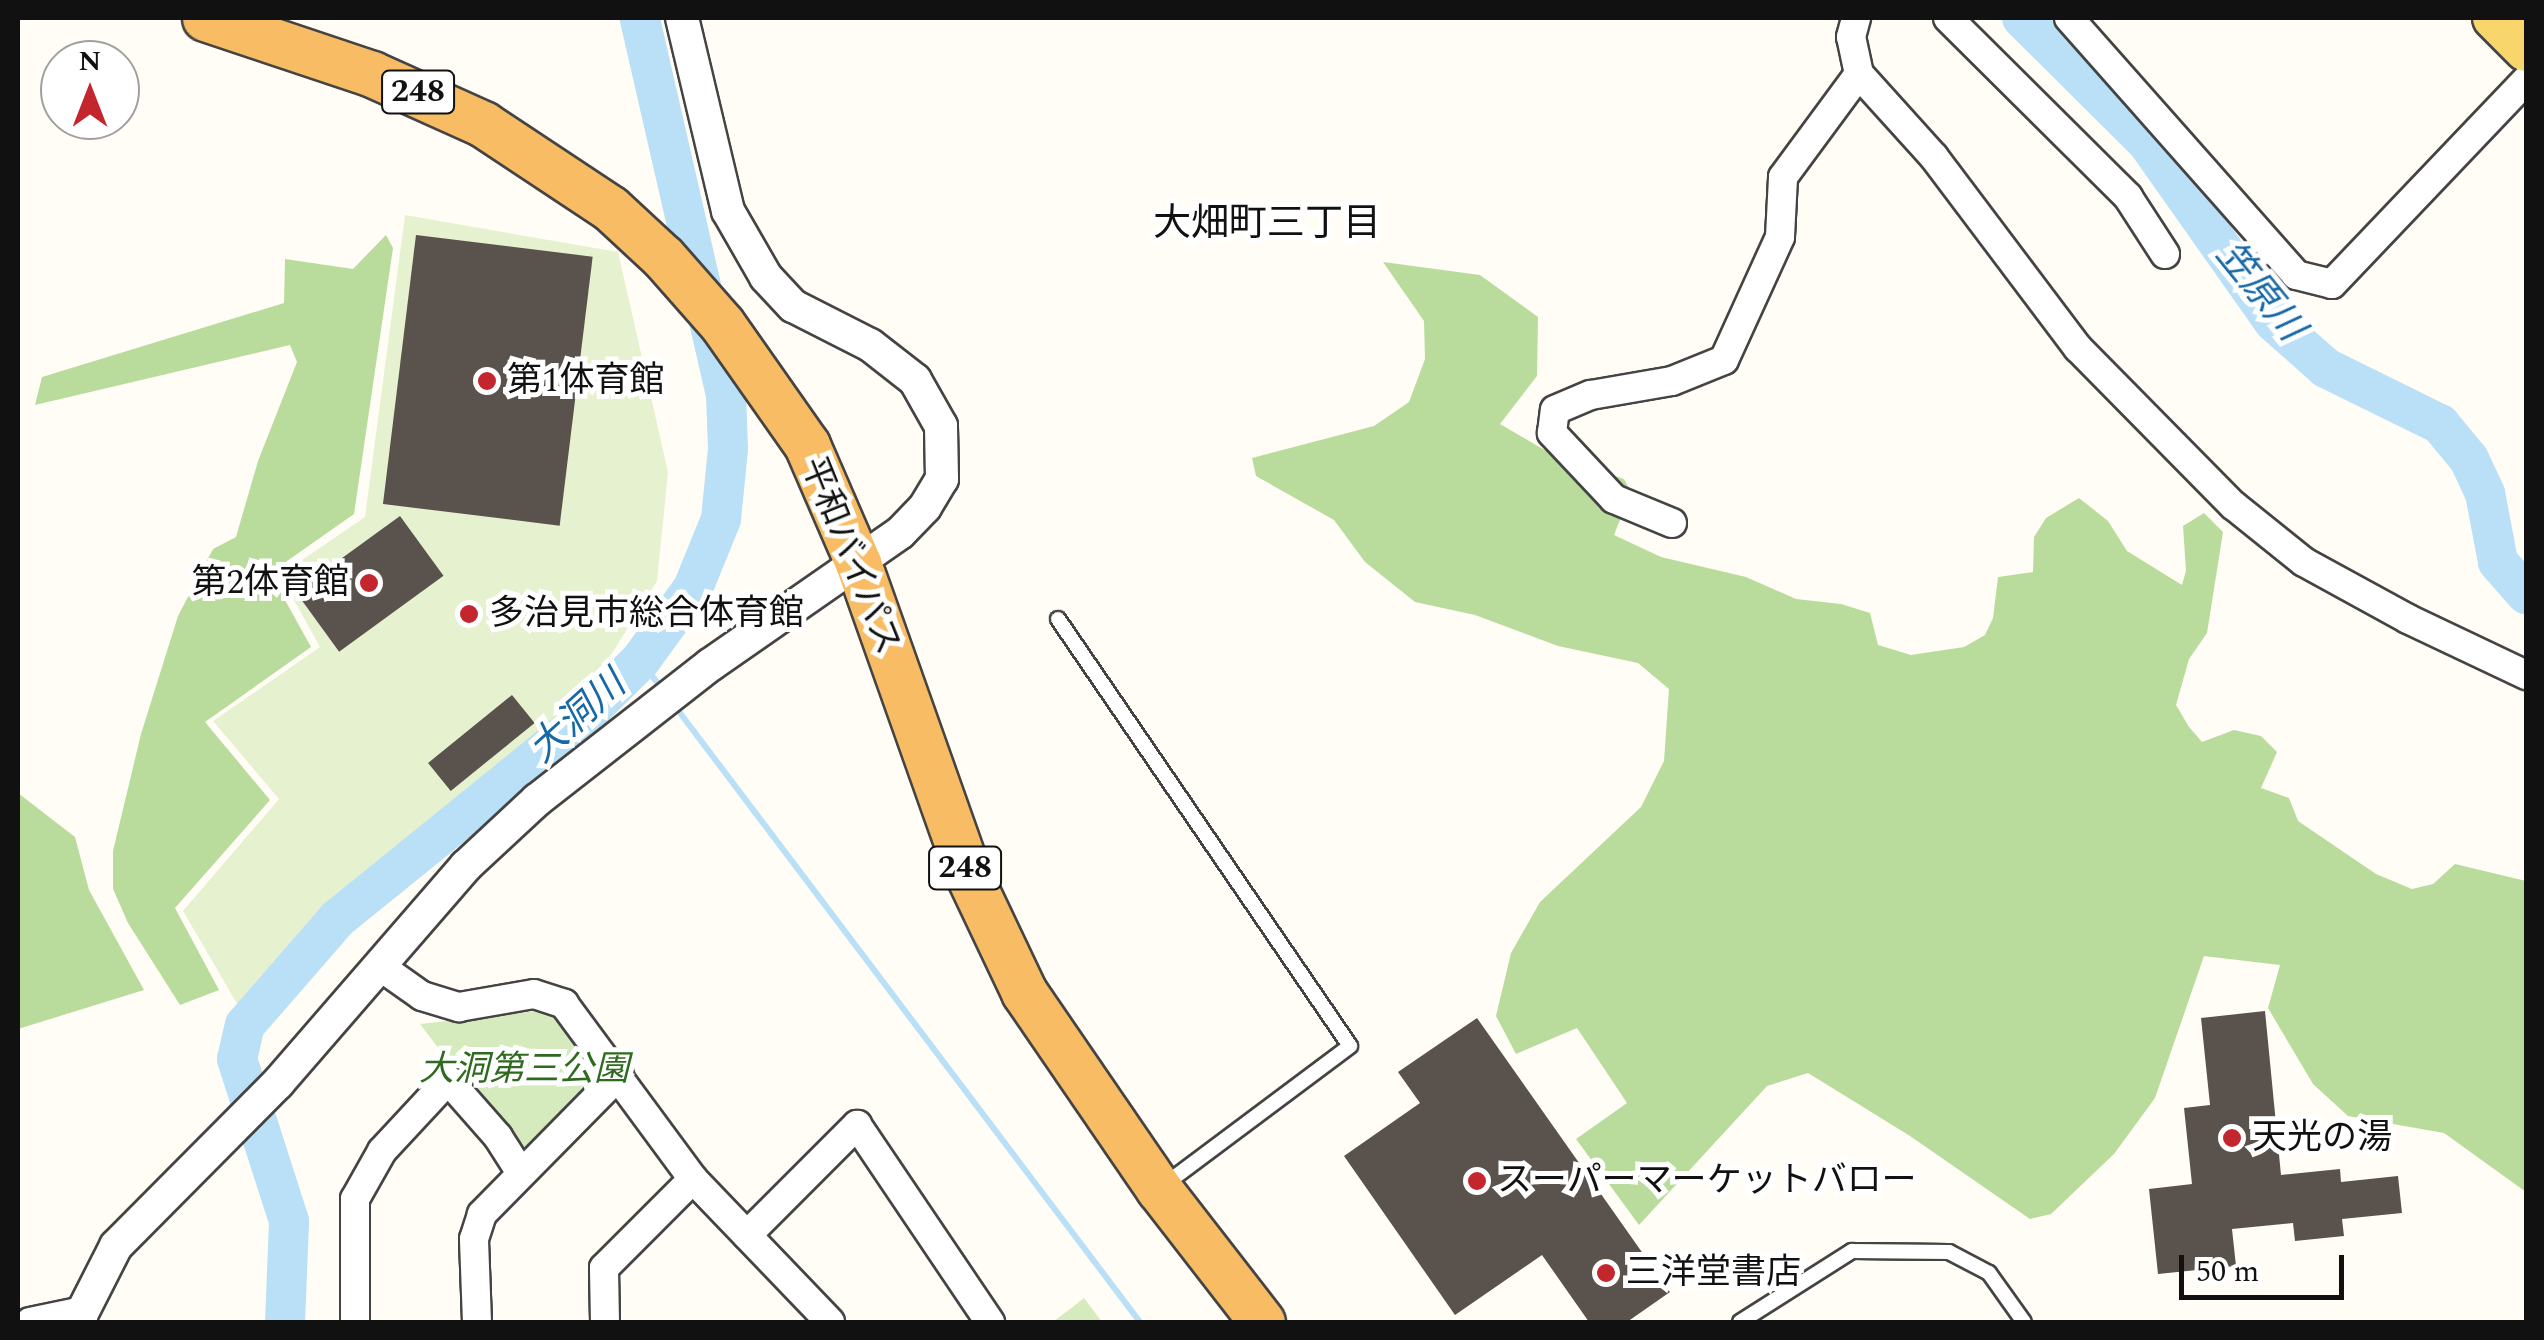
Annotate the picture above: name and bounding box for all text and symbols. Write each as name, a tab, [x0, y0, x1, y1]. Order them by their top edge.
north arrow	[40, 40, 140, 140]
text: N	[79, 40, 101, 83]
road number: 248	[380, 65, 456, 119]
district label: 大畑町三丁目	[1153, 202, 1381, 248]
water label: 笠原川	[2205, 233, 2313, 351]
place label: 第1体育館	[507, 360, 664, 402]
marker: 第1体育館	[476, 370, 498, 392]
street label: 平和バイパス	[791, 451, 909, 661]
place label: 第2体育館	[192, 562, 349, 604]
marker: 第2体育館	[358, 572, 380, 594]
place label: 多治見市総合体育館	[489, 593, 804, 635]
marker: 多治見市総合体育館	[458, 603, 480, 625]
water label: 大洞川	[520, 663, 636, 773]
road number: 248	[928, 841, 1002, 895]
park label: 大洞第三公園	[419, 1049, 629, 1091]
place label: 天光の湯	[2252, 1117, 2392, 1159]
marker: 天光の湯	[2221, 1127, 2243, 1149]
place label: スーパーマーケットバロー	[1497, 1160, 1917, 1202]
marker: スーパーマーケットバロー	[1466, 1170, 1488, 1192]
scale bar	[2184, 1235, 2349, 1297]
text: 50 m	[2196, 1249, 2259, 1295]
place label: 三洋堂書店	[1626, 1252, 1801, 1294]
marker: 三洋堂書店	[1595, 1262, 1617, 1284]

